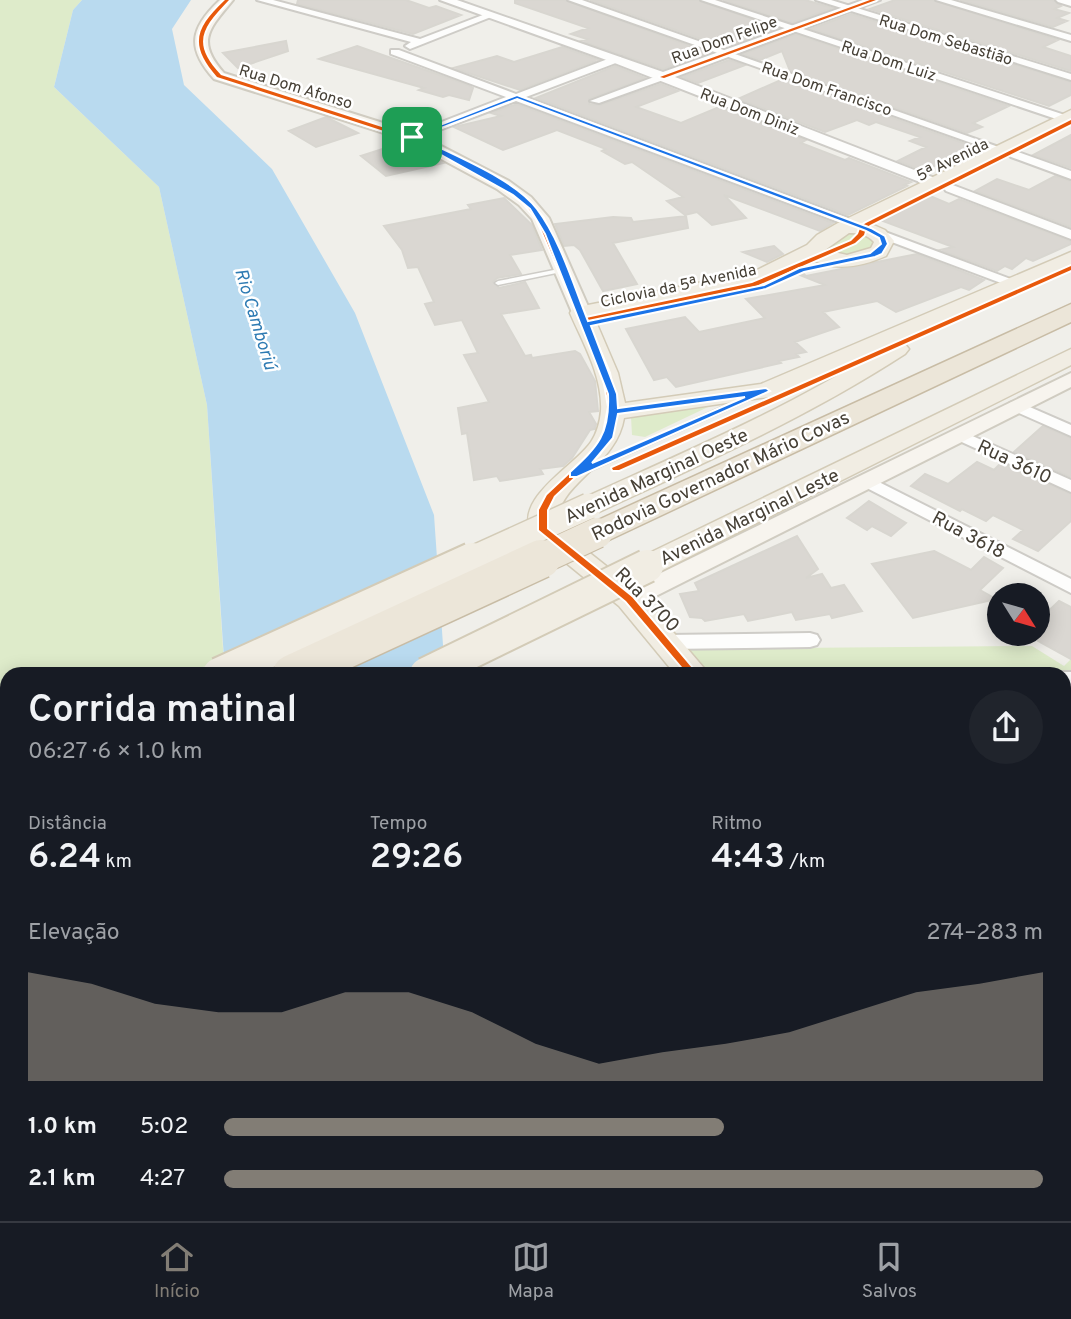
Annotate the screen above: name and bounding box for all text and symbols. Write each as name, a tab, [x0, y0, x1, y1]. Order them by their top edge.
street label: Rua Dom Sebastião	[876, 11, 1015, 71]
street label: Rua Dom Felipe	[669, 12, 780, 69]
street label: Rua Dom Luiz	[838, 37, 938, 87]
street label: Rua Dom Francisco	[758, 58, 894, 122]
street label: Rua Dom Afonso	[236, 61, 355, 115]
street label: Rua Dom Diniz	[697, 85, 802, 141]
pin	[382, 107, 442, 167]
icon: arrive	[393, 118, 431, 156]
street label: 5ª Avenida	[914, 135, 992, 187]
street label: Ciclovia da 5ª Avenida	[599, 261, 758, 313]
water label: Rio Camboriú	[228, 266, 281, 374]
street label: Rodovia Governador Mário Covas	[588, 406, 854, 547]
street label: Avenida Marginal Oeste	[561, 424, 753, 530]
street label: Rua 3610	[973, 435, 1055, 491]
street label: Avenida Marginal Leste	[656, 464, 844, 572]
street label: Rua 3618	[927, 507, 1009, 565]
street label: Rua 3700	[609, 563, 684, 638]
north arrow	[987, 583, 1050, 646]
map controls	[987, 583, 1050, 646]
text: Corrida matinal	[28, 687, 297, 736]
button: share	[969, 690, 1043, 764]
text: 06:27 · 6 × 1.0 km	[28, 738, 202, 767]
text: Distância	[28, 812, 107, 836]
text: Tempo	[370, 812, 427, 836]
text: Ritmo	[711, 812, 762, 836]
text: 6.24	[28, 836, 101, 880]
text: 29:26	[370, 836, 463, 880]
text: 4:43	[711, 836, 785, 880]
text: km	[101, 850, 132, 874]
text: /km	[785, 850, 825, 874]
text: Elevação	[28, 919, 120, 948]
text: 274–283 m	[927, 919, 1043, 948]
text: 1.0 km	[28, 1113, 97, 1142]
text: 5:02	[140, 1113, 188, 1142]
text: 2.1 km	[28, 1165, 96, 1194]
text: 4:27	[140, 1165, 185, 1194]
tab: Início	[154, 1238, 200, 1304]
tab: Mapa	[508, 1238, 554, 1304]
tab: Salvos	[862, 1238, 917, 1304]

